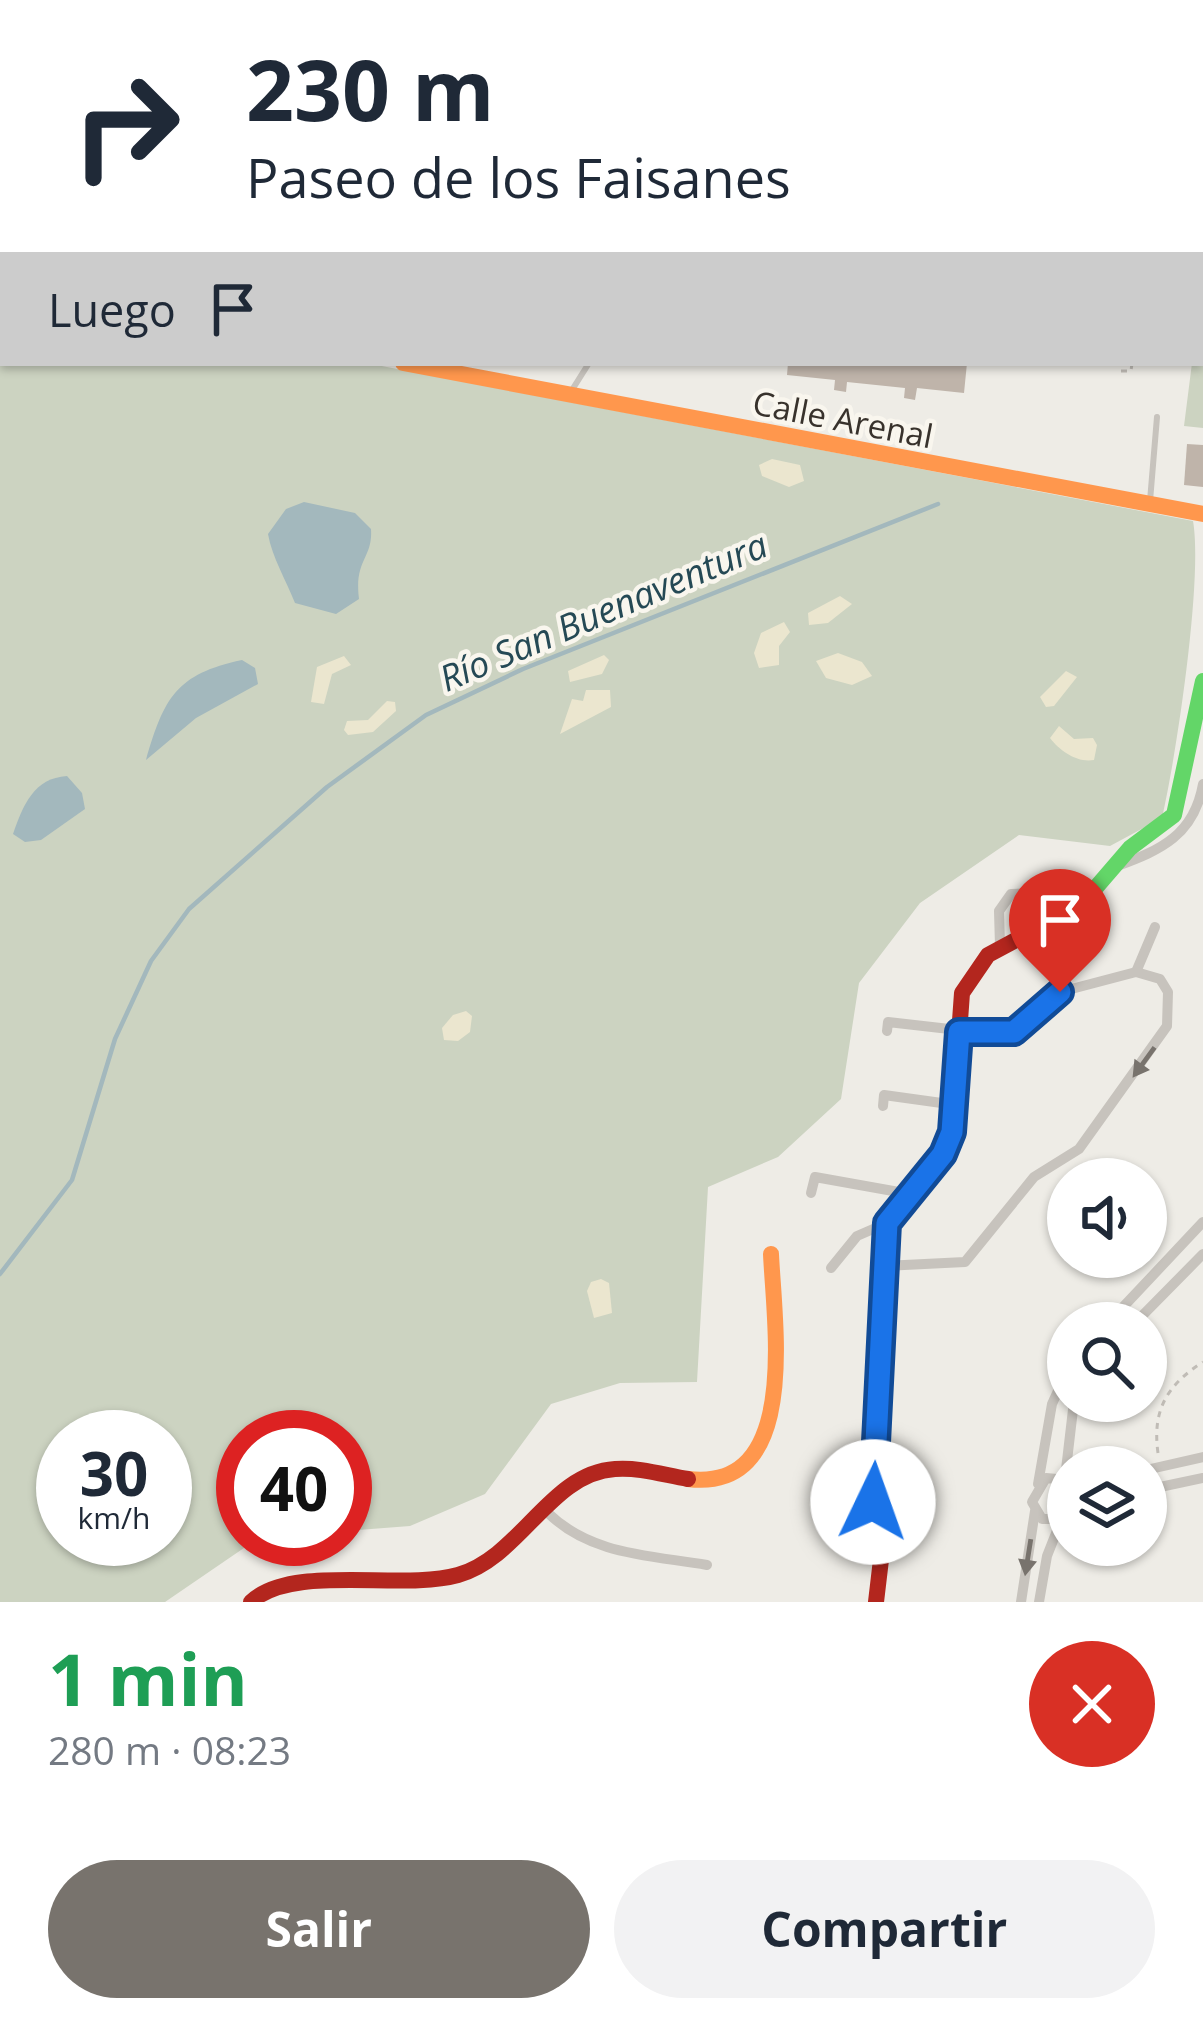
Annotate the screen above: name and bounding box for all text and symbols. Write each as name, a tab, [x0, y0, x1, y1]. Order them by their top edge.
text: 230 m	[246, 31, 494, 146]
icon: right	[48, 48, 204, 204]
text: Paseo de los Faisanes	[246, 140, 791, 214]
icon: arrive	[200, 276, 266, 342]
text: Luego	[48, 279, 176, 340]
street label: Calle Arenal	[749, 379, 937, 459]
water label: Río San Buenaventura	[432, 520, 774, 702]
pin	[1009, 869, 1111, 992]
icon: arrive	[1027, 887, 1093, 953]
one-way arrow	[1132, 1046, 1156, 1077]
map controls	[1047, 1158, 1167, 1566]
button: sound	[1047, 1158, 1167, 1278]
button: search	[1047, 1302, 1167, 1422]
speed limit sign: 40	[216, 1410, 372, 1566]
text: 30	[80, 1432, 148, 1514]
position arrow	[810, 1439, 936, 1565]
button: layers	[1047, 1446, 1167, 1566]
text: km/h	[78, 1497, 150, 1538]
one-way arrow	[1018, 1538, 1037, 1576]
text: 1 min	[48, 1629, 248, 1727]
button: close	[1029, 1641, 1155, 1767]
text: 280 m · 08:23	[48, 1723, 291, 1776]
button: Salir	[48, 1860, 590, 1998]
button: Compartir	[614, 1860, 1155, 1998]

